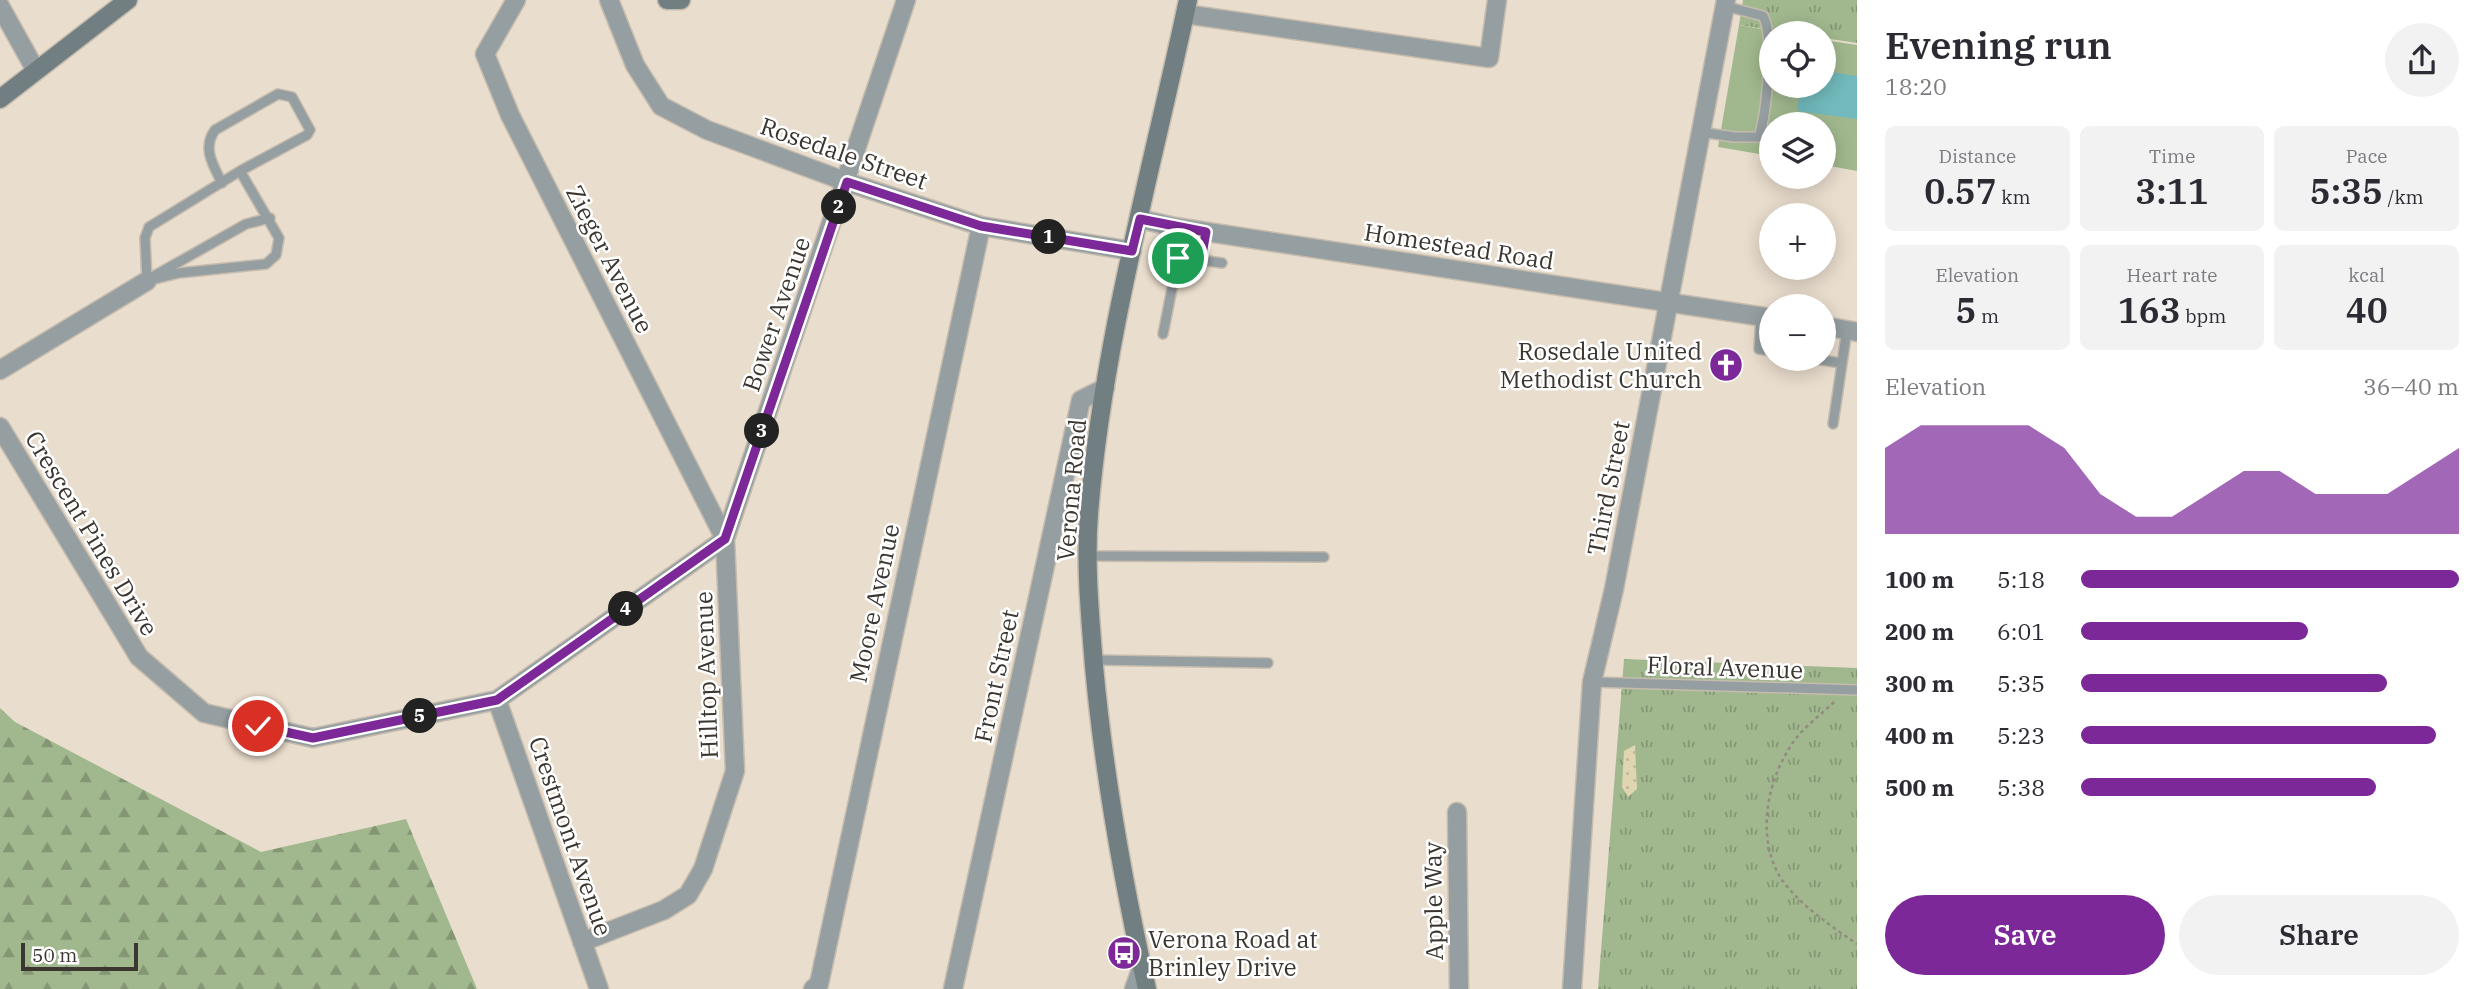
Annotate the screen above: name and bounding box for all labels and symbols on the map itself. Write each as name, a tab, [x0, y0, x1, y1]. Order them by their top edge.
street label: Rosedale Street	[756, 109, 932, 197]
street label: Zieger Avenue	[559, 180, 661, 338]
pin: 2	[822, 190, 856, 224]
street label: Homestead Road	[1362, 215, 1556, 277]
pin: 1	[1032, 219, 1066, 254]
pin	[1148, 228, 1208, 288]
street label: Bower Avenue	[735, 233, 817, 395]
place label: Rosedale United Methodist Church	[1500, 335, 1702, 395]
church icon: Rosedale United Methodist Church	[1707, 346, 1745, 384]
pin: 3	[744, 414, 780, 448]
street label: Verona Road	[1049, 417, 1093, 563]
street label: Third Street	[1579, 418, 1637, 558]
street label: Crescent Pines Drive	[18, 425, 166, 641]
street label: Moore Avenue	[842, 521, 906, 685]
street label: Hilltop Avenue	[687, 591, 725, 759]
pin: 4	[608, 592, 644, 626]
street label: Front Street	[966, 606, 1026, 746]
street label: Floral Avenue	[1646, 648, 1804, 686]
pin	[228, 696, 288, 756]
pin: 5	[402, 698, 438, 734]
street label: Crestmont Avenue	[522, 732, 620, 940]
street label: Apple Way	[1416, 841, 1450, 961]
place label: Verona Road at Brinley Drive	[1148, 923, 1318, 983]
bus stop icon: Verona Road at Brinley Drive	[1105, 934, 1143, 972]
scale bar	[21, 940, 138, 972]

